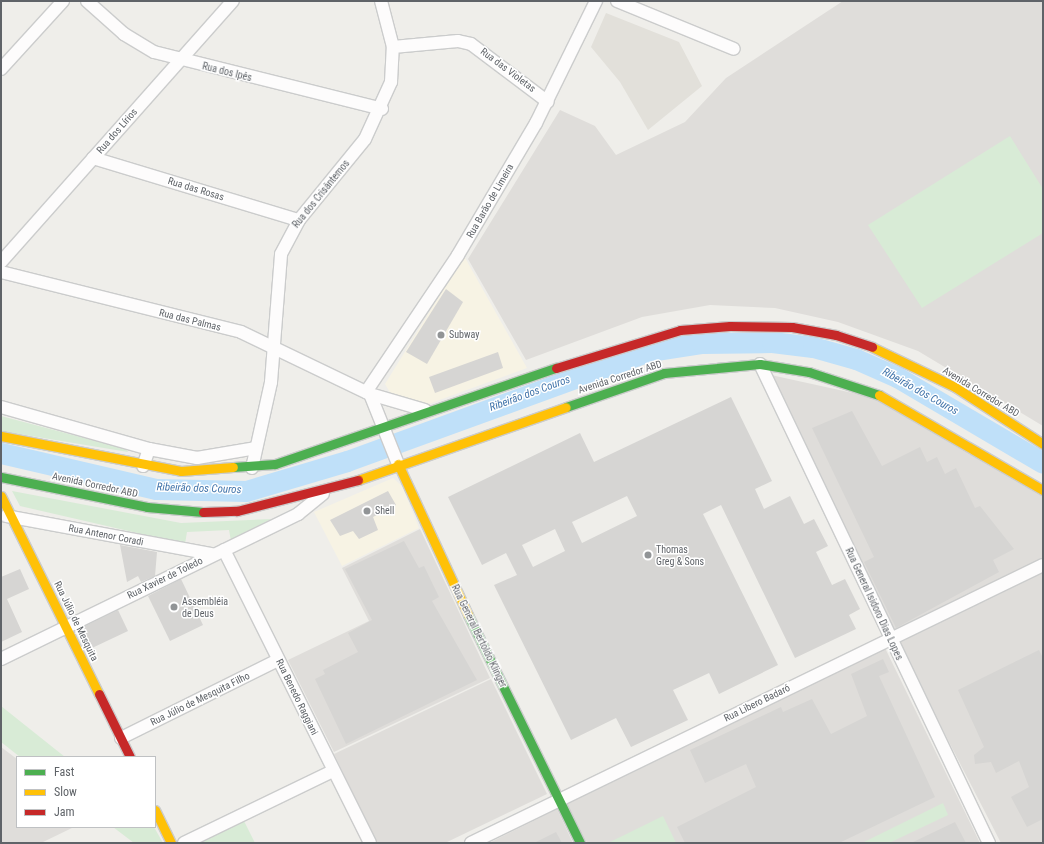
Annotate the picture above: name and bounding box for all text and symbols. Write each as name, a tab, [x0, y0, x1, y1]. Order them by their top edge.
street label: Rua das Violetas	[478, 45, 538, 95]
street label: Rua dos Ipês	[201, 60, 253, 84]
street label: Rua dos Lírios	[94, 106, 140, 156]
street label: Rua dos Crisântemos	[290, 158, 352, 230]
street label: Rua Barão de Limeira	[464, 162, 516, 240]
street label: Rua das Rosas	[166, 175, 226, 203]
street label: Rua das Palmas	[158, 307, 222, 333]
place label: Subway	[449, 329, 479, 341]
marker: Subway	[436, 330, 446, 340]
street label: Avenida Corredor ABD	[577, 358, 663, 396]
street label: Avenida Corredor ABD	[941, 364, 1021, 420]
water label: Ribeirão dos Couros	[880, 366, 960, 418]
water label: Ribeirão dos Couros	[488, 373, 572, 415]
street label: Avenida Corredor ABD	[51, 470, 139, 500]
water label: Ribeirão dos Couros	[156, 481, 242, 497]
place label: Shell	[375, 505, 394, 517]
marker: Shell	[362, 506, 372, 516]
street label: Rua Antenor Coradi	[67, 522, 145, 548]
place label: Thomas Greg & Sons	[656, 543, 704, 566]
street label: Rua General Isidoro Dias Lopes	[843, 546, 905, 662]
marker: Thomas Greg & Sons	[643, 550, 653, 560]
street label: Rua Xavier de Toledo	[125, 554, 205, 602]
street label: Rua Júlio de Mesquita	[51, 579, 101, 663]
street label: Rua General Bertoldo Klinger	[449, 583, 509, 689]
place label: Assembléia de Deus	[182, 595, 228, 618]
marker: Assembléia de Deus	[169, 602, 179, 612]
street label: Rua Benedo Raggiani	[273, 657, 321, 737]
street label: Rua Júlio de Mesquita Filho	[148, 670, 252, 728]
street label: Rua Libero Badaró	[722, 682, 792, 724]
legend	[16, 756, 156, 828]
text: Fast	[54, 765, 74, 779]
text: Slow	[54, 785, 77, 799]
text: Jam	[54, 805, 75, 819]

